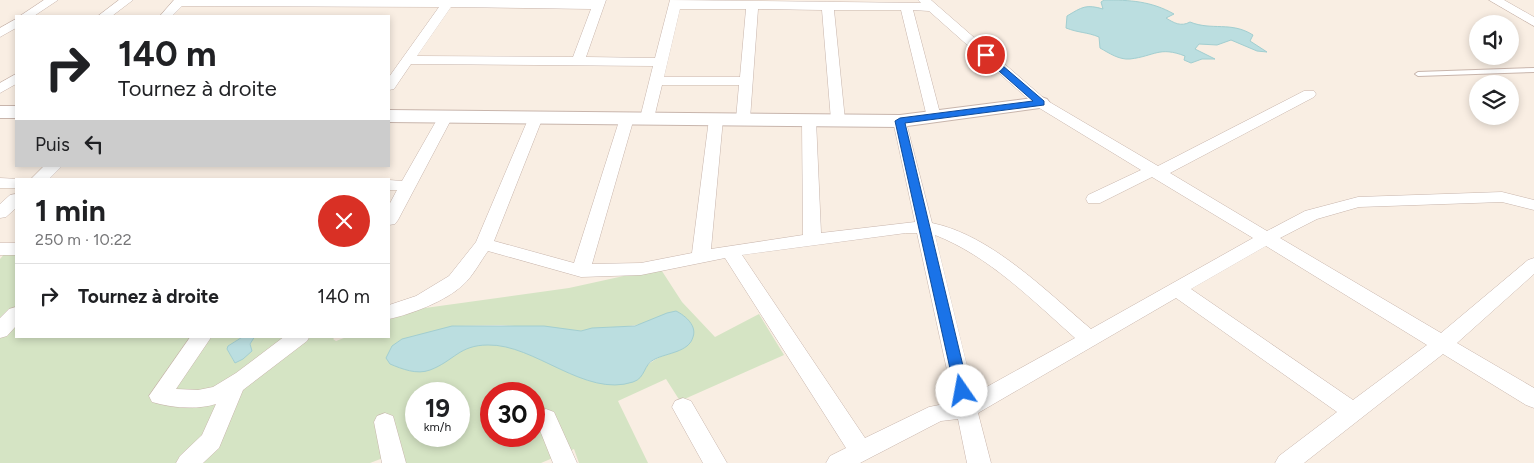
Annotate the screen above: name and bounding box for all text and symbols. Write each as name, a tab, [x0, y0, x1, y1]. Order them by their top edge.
map controls	[1469, 15, 1519, 125]
button: sound	[1469, 15, 1519, 65]
text: 140 m	[118, 33, 216, 75]
pin	[965, 34, 1007, 76]
icon: right	[35, 35, 100, 100]
icon: arrive	[972, 41, 1000, 69]
text: Tournez à droite	[118, 75, 277, 102]
button: layers	[1469, 75, 1519, 125]
icon: left	[80, 130, 108, 158]
text: Puis	[35, 133, 70, 156]
text: 1 min	[35, 192, 106, 229]
button: close	[318, 195, 370, 247]
text: 250 m · 10:22	[35, 230, 132, 249]
icon: right	[35, 282, 63, 310]
text: Tournez à droite	[78, 285, 219, 308]
text: 140 m	[317, 285, 370, 308]
position arrow	[935, 364, 987, 416]
speed limit sign: 30	[480, 382, 545, 447]
text: 19	[425, 393, 450, 423]
text: km/h	[424, 420, 451, 434]

